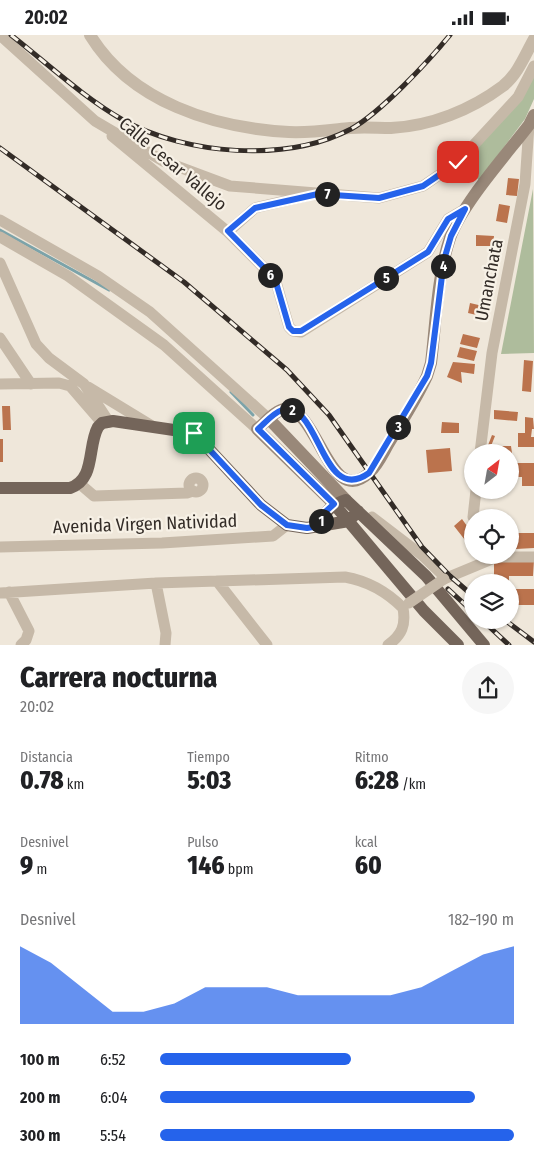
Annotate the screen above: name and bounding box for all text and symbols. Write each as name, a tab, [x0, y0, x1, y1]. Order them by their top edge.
text: 20:02	[25, 6, 68, 29]
street label: Calle Cesar Vallejo	[115, 112, 231, 216]
pin	[437, 141, 479, 183]
icon: check	[444, 148, 472, 176]
pin: 7	[314, 181, 340, 207]
text: 7	[325, 186, 330, 203]
street label: Umanchata	[470, 237, 508, 323]
pin: 4	[430, 253, 456, 279]
text: 4	[440, 258, 447, 275]
pin: 6	[258, 263, 282, 287]
pin: 5	[374, 265, 398, 291]
text: 6	[267, 267, 274, 284]
text: 5	[383, 270, 390, 287]
pin: 2	[280, 397, 304, 423]
text: 2	[289, 402, 296, 419]
pin	[173, 412, 215, 454]
pin: 3	[386, 415, 410, 439]
icon: arrive	[180, 419, 208, 447]
text: 3	[395, 419, 402, 436]
north arrow	[464, 444, 519, 499]
map controls	[464, 444, 519, 629]
pin: 1	[308, 509, 334, 533]
button: locate	[464, 509, 519, 564]
street label: Avenida Virgen Natividad	[52, 510, 238, 538]
text: 1	[319, 513, 324, 530]
button: layers	[464, 574, 519, 629]
text: Carrera nocturna	[20, 661, 217, 694]
button: share	[462, 662, 514, 714]
text: 20:02	[20, 697, 54, 716]
text: Distancia	[20, 749, 73, 766]
text: Tiempo	[187, 749, 230, 766]
text: Ritmo	[355, 749, 389, 766]
text: 0.78	[20, 766, 64, 796]
text: 5:03	[187, 766, 231, 796]
text: 6:28	[355, 766, 399, 796]
text: km	[64, 776, 84, 793]
text: /km	[399, 776, 426, 793]
text: Desnivel	[20, 834, 69, 851]
text: Pulso	[187, 834, 219, 851]
text: kcal	[355, 834, 377, 851]
text: 9	[20, 851, 33, 881]
text: 146	[187, 851, 225, 881]
text: 60	[355, 851, 382, 881]
text: m	[33, 861, 47, 878]
text: bpm	[225, 861, 254, 878]
text: Desnivel	[20, 910, 76, 929]
text: 182–190 m	[448, 910, 514, 929]
text: 100 m	[20, 1050, 60, 1069]
text: 6:52	[100, 1050, 126, 1069]
text: 200 m	[20, 1088, 60, 1107]
text: 6:04	[100, 1088, 127, 1107]
text: 300 m	[20, 1126, 61, 1145]
text: 5:54	[100, 1126, 126, 1145]

